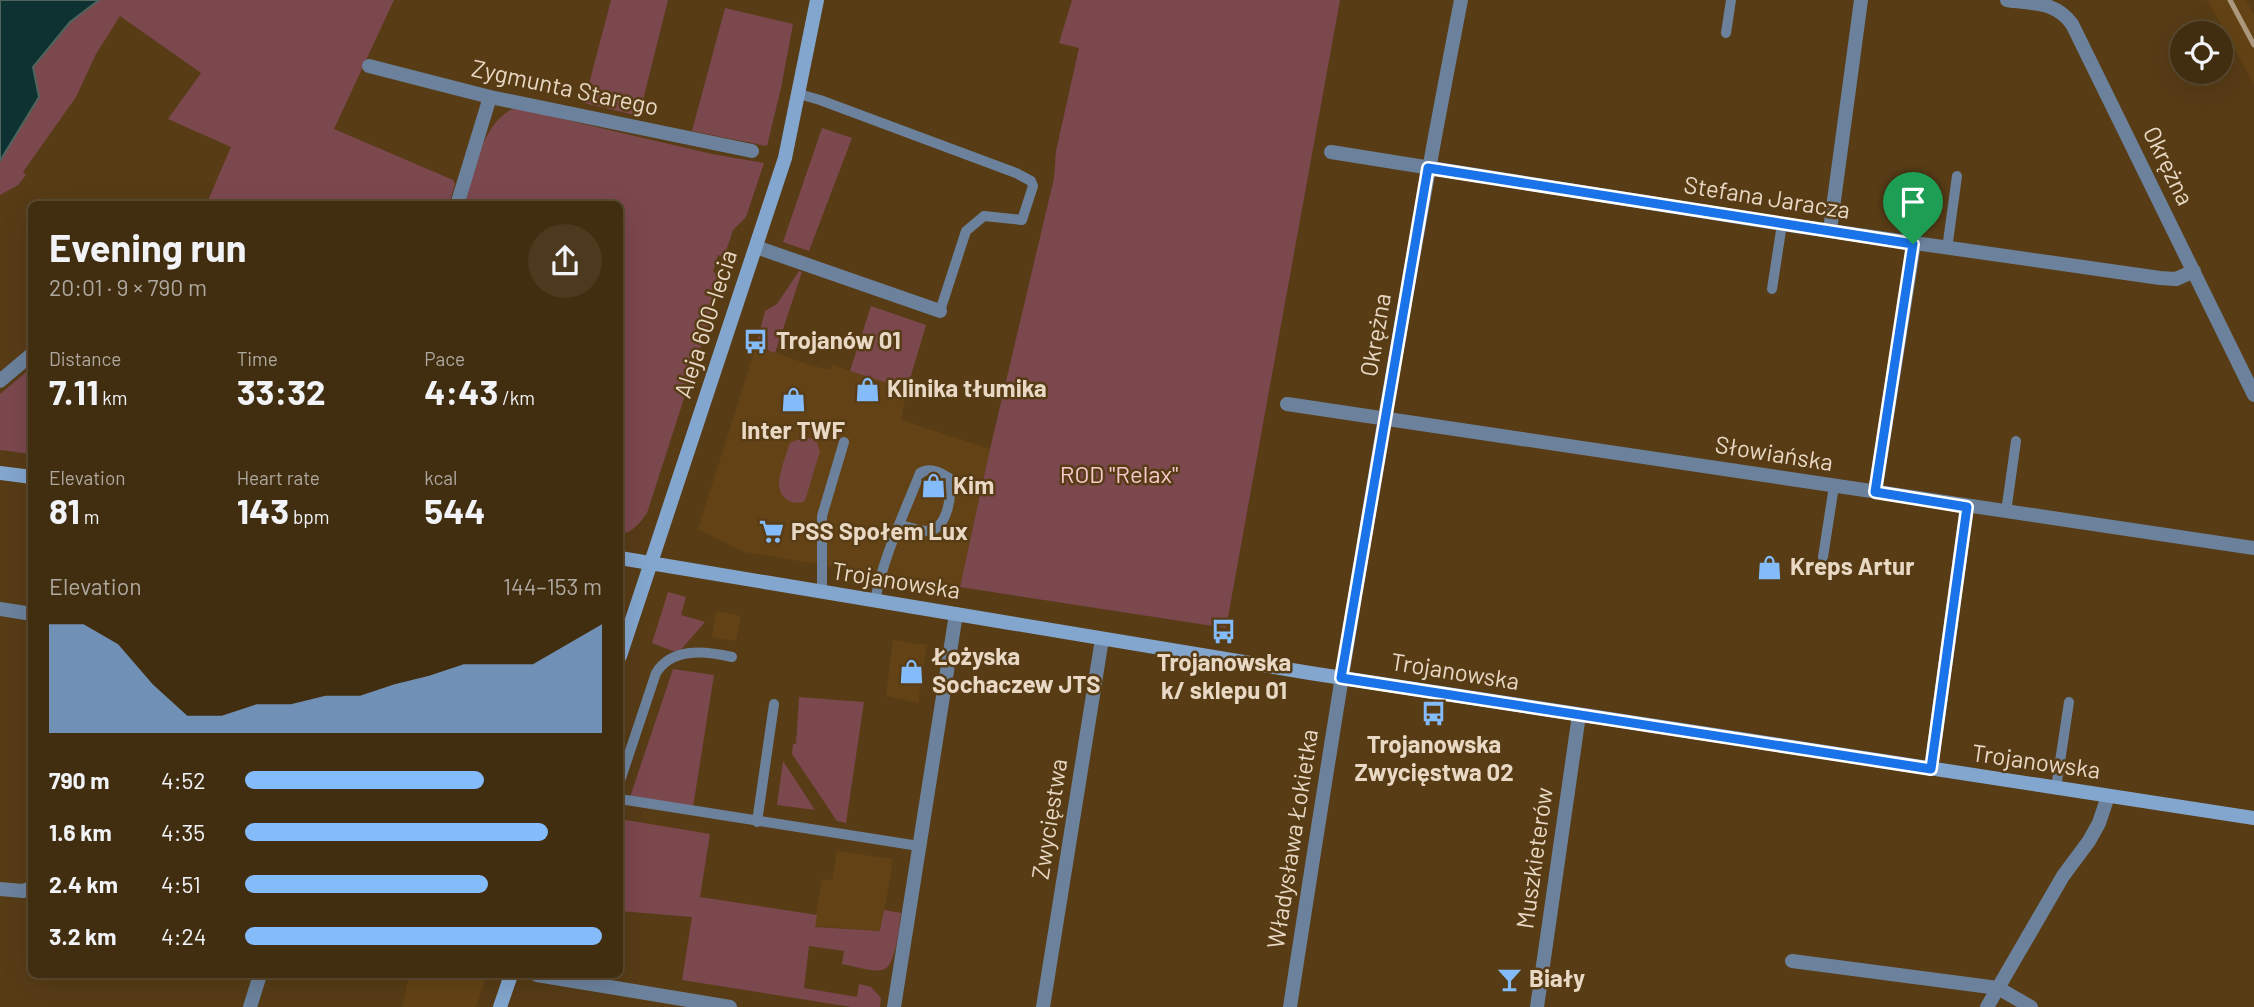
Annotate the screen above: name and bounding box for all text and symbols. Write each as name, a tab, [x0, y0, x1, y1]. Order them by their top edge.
map controls	[2170, 21, 2233, 84]
button: locate	[2170, 21, 2233, 84]
street label: Zygmunta Starego	[469, 53, 661, 121]
street label: Okrężna	[2138, 121, 2201, 210]
street label: Stefana Jaracza	[1682, 169, 1852, 224]
pin	[1883, 172, 1943, 244]
icon: arrive	[1894, 183, 1932, 221]
text: Evening run	[49, 224, 247, 270]
button: share	[528, 224, 602, 298]
street label: Aleja 600-lecia	[667, 246, 742, 401]
text: 20:01 · 9 × 790 m	[49, 273, 207, 301]
street label: Okrężna	[1353, 291, 1396, 379]
place label: Trojanów 01	[776, 325, 901, 354]
bus stop icon: Trojanów 01	[742, 327, 770, 355]
text: Distance	[49, 347, 121, 370]
text: Time	[237, 347, 278, 370]
text: Pace	[424, 347, 465, 370]
text: 7.11	[49, 370, 99, 412]
text: 33:32	[237, 370, 326, 412]
text: 4:43	[424, 370, 498, 412]
place label: Klinika tłumika	[887, 373, 1047, 402]
shop icon: Klinika tłumika	[853, 375, 881, 403]
text: km	[99, 386, 128, 409]
text: /km	[498, 386, 535, 409]
shop icon: Inter TWF	[779, 386, 807, 414]
place label: Inter TWF	[741, 415, 845, 444]
street label: Słowiańska	[1713, 429, 1835, 476]
park label: ROD "Relax"	[1060, 459, 1178, 488]
text: Elevation	[49, 466, 126, 489]
text: Heart rate	[237, 466, 320, 489]
text: kcal	[424, 466, 457, 489]
place label: Kim	[953, 470, 994, 499]
shop icon: Kim	[919, 472, 947, 500]
text: 81	[49, 489, 80, 531]
text: 143	[237, 489, 289, 531]
text: 544	[424, 489, 486, 531]
text: m	[80, 505, 99, 528]
text: bpm	[289, 505, 330, 528]
place label: PSS Społem Lux	[791, 516, 968, 545]
supermarket icon: PSS Społem Lux	[757, 518, 785, 546]
place label: Kreps Artur	[1790, 551, 1914, 580]
shop icon: Kreps Artur	[1756, 553, 1784, 581]
street label: Trojanowska	[830, 555, 963, 604]
text: Elevation	[49, 572, 142, 600]
text: 144–153 m	[503, 572, 602, 600]
bus stop icon: Trojanowska k/ sklepu 01	[1210, 618, 1238, 646]
place label: Łożyska Sochaczew JTS	[931, 641, 1101, 698]
street label: Trojanowska	[1389, 646, 1522, 695]
place label: Trojanowska k/ sklepu 01	[1157, 647, 1291, 704]
shop icon: Łożyska Sochaczew JTS	[898, 657, 926, 685]
bus stop icon: Trojanowska Zwycięstwa 02	[1420, 700, 1448, 728]
street label: Władysława Łokietka	[1260, 727, 1323, 951]
place label: Trojanowska Zwycięstwa 02	[1354, 729, 1514, 786]
street label: Trojanowska	[1970, 737, 2102, 784]
street label: Zwycięstwa	[1025, 756, 1072, 881]
text: 790 m	[49, 766, 110, 794]
text: 4:52	[161, 766, 206, 794]
street label: Muszkieterów	[1509, 785, 1558, 930]
text: 1.6 km	[49, 818, 112, 846]
text: 4:35	[161, 818, 205, 846]
text: 2.4 km	[49, 870, 118, 898]
text: 4:51	[161, 870, 201, 898]
text: 3.2 km	[49, 922, 117, 950]
text: 4:24	[161, 922, 206, 950]
place label: Biały	[1529, 963, 1585, 992]
bar icon: Biały	[1495, 965, 1523, 993]

